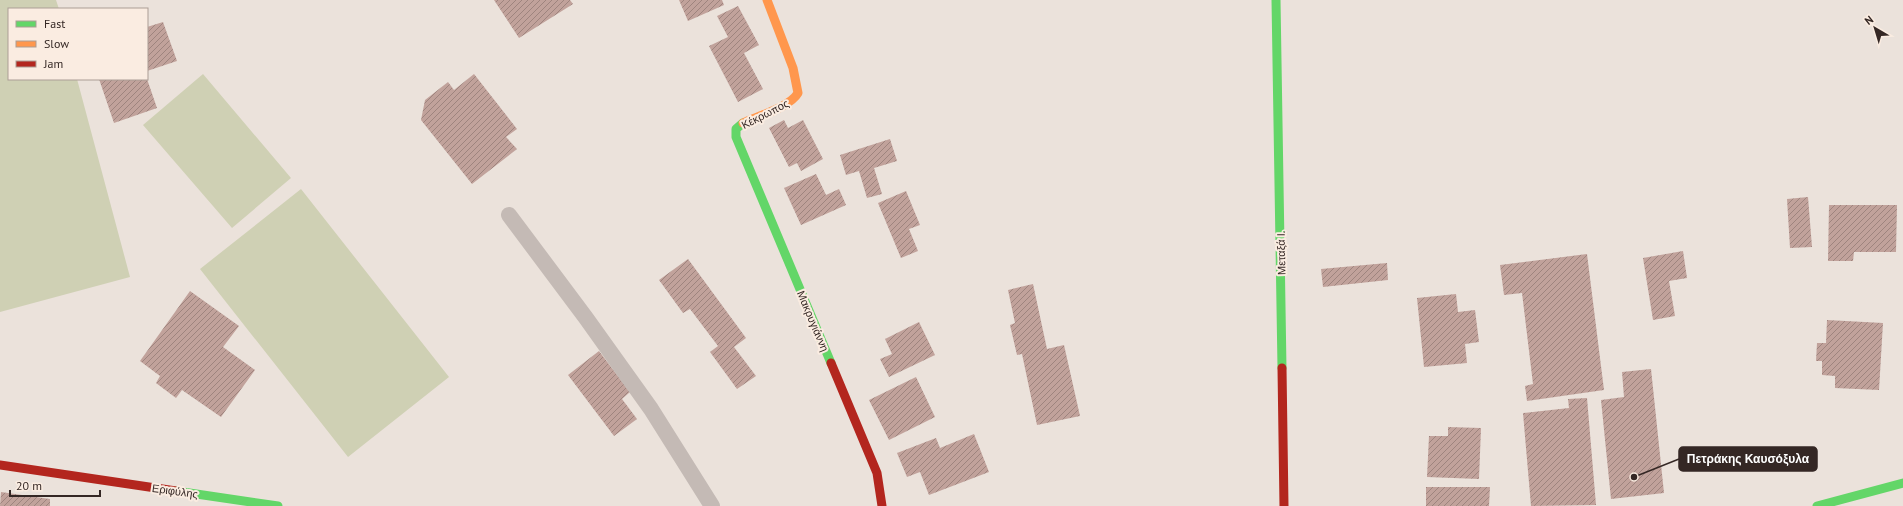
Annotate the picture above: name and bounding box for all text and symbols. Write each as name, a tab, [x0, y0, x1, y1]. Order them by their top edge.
legend	[8, 8, 148, 80]
north arrow	[1855, 8, 1895, 48]
text: N	[1862, 12, 1876, 28]
text: Fast	[44, 16, 65, 31]
text: Slow	[44, 36, 69, 51]
text: Jam	[43, 56, 63, 71]
street label: Κέκρωπος	[739, 96, 791, 132]
street label: Μεταξά Ι.	[1274, 231, 1288, 275]
street label: Μακρυγιάννη	[794, 288, 832, 354]
callout: Πετράκης Καυσόξυλα	[1679, 447, 1817, 471]
text: Πετράκης Καυσόξυλα	[1687, 451, 1810, 466]
scale bar	[10, 472, 100, 498]
text: 20 m	[16, 478, 42, 493]
street label: Εριφύλης	[151, 481, 199, 501]

